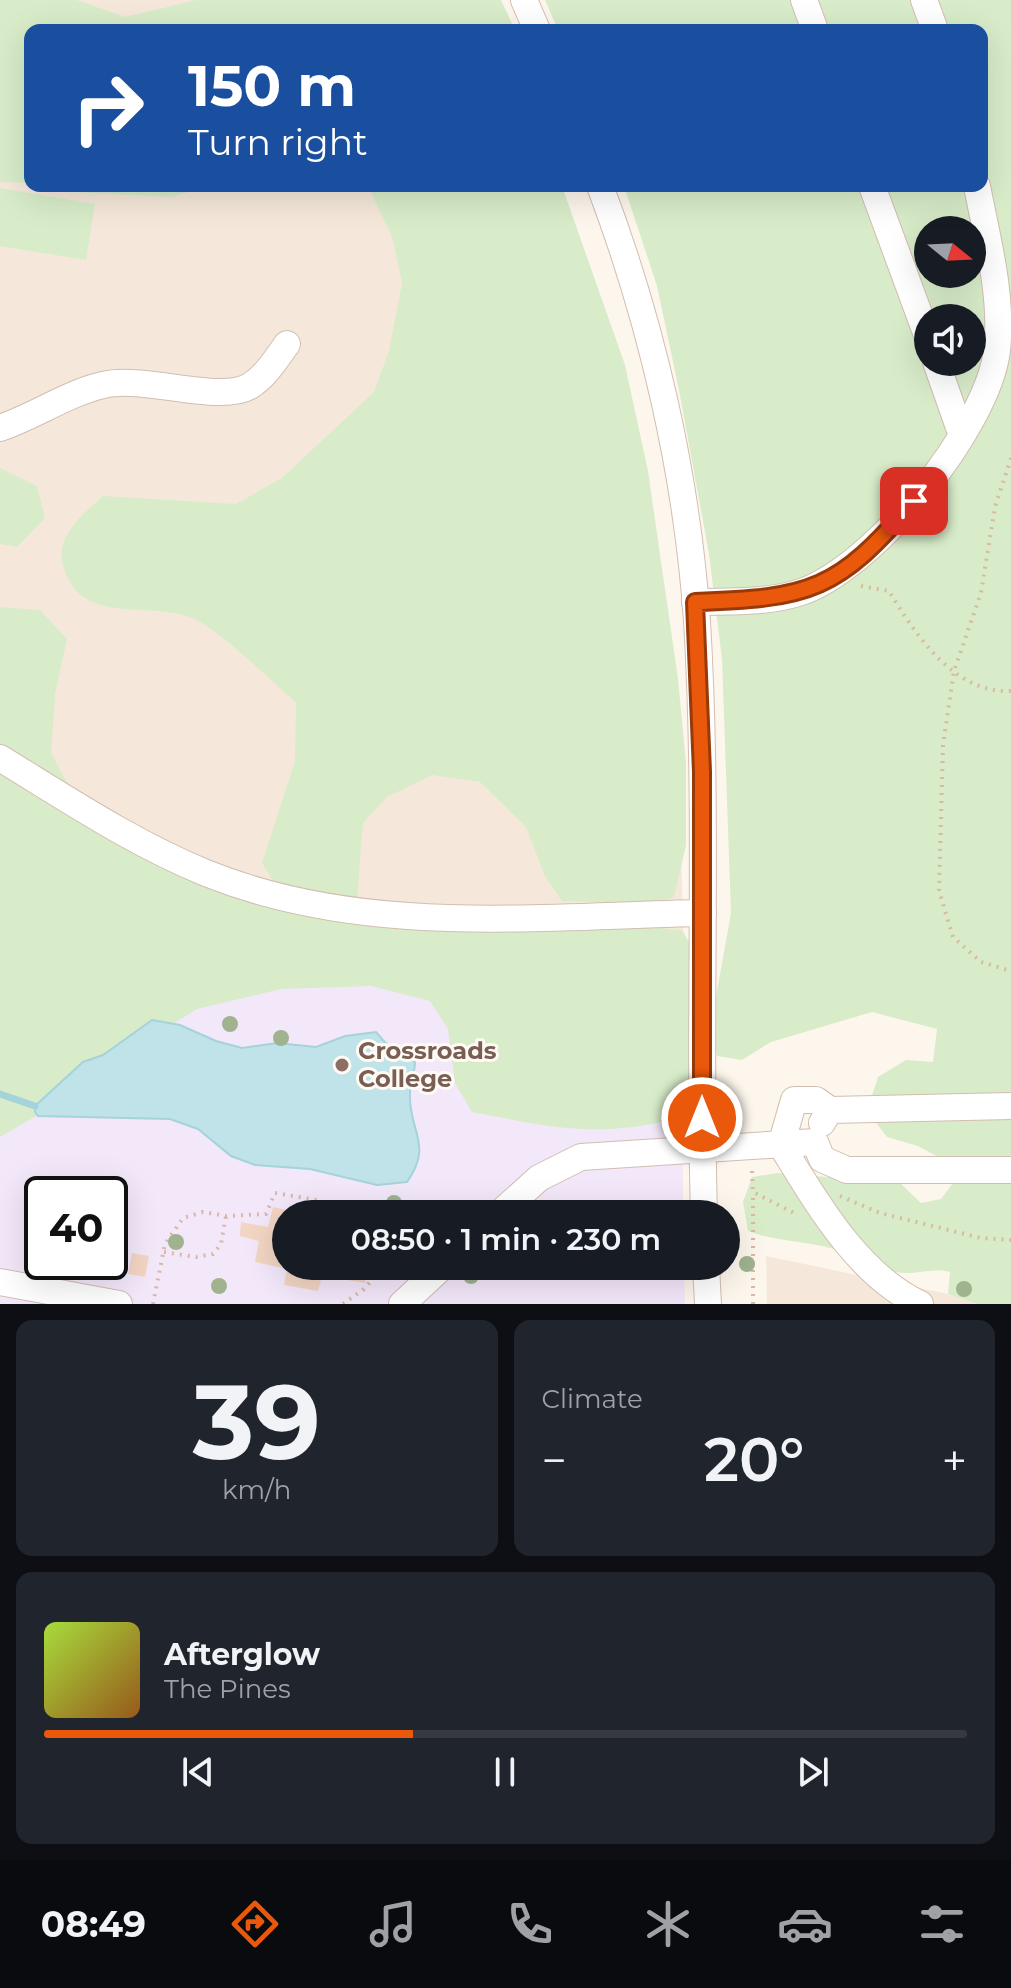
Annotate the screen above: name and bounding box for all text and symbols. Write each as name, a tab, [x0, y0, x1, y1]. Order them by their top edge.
text: 150 m	[188, 52, 356, 120]
icon: right	[56, 56, 160, 160]
text: Turn right	[188, 120, 368, 164]
north arrow	[914, 216, 986, 288]
map controls	[914, 216, 986, 376]
button: sound	[914, 304, 986, 376]
pin	[880, 467, 948, 535]
icon: arrive	[892, 479, 936, 523]
place label: Crossroads College	[358, 1036, 497, 1093]
marker: Crossroads College	[333, 1056, 351, 1074]
position arrow	[660, 1076, 744, 1160]
speed limit sign: 40	[24, 1176, 128, 1280]
text: 08:50 · 1 min · 230 m	[351, 1221, 661, 1258]
text: 39	[193, 1358, 321, 1485]
text: Climate	[542, 1383, 643, 1415]
text: 20°	[704, 1423, 804, 1496]
text: −	[542, 1433, 567, 1487]
text: +	[942, 1433, 967, 1487]
text: km/h	[222, 1474, 291, 1506]
text: Afterglow	[164, 1636, 320, 1673]
text: The Pines	[164, 1673, 291, 1705]
icon: previous	[176, 1750, 220, 1794]
icon: pause	[483, 1750, 527, 1794]
icon: next	[791, 1750, 835, 1794]
icon: directions	[227, 1896, 283, 1952]
icon: music	[365, 1896, 421, 1952]
icon: phone	[502, 1896, 558, 1952]
icon: climate	[640, 1896, 696, 1952]
icon: car	[777, 1896, 833, 1952]
icon: filters	[914, 1896, 970, 1952]
text: 08:49	[41, 1902, 146, 1946]

